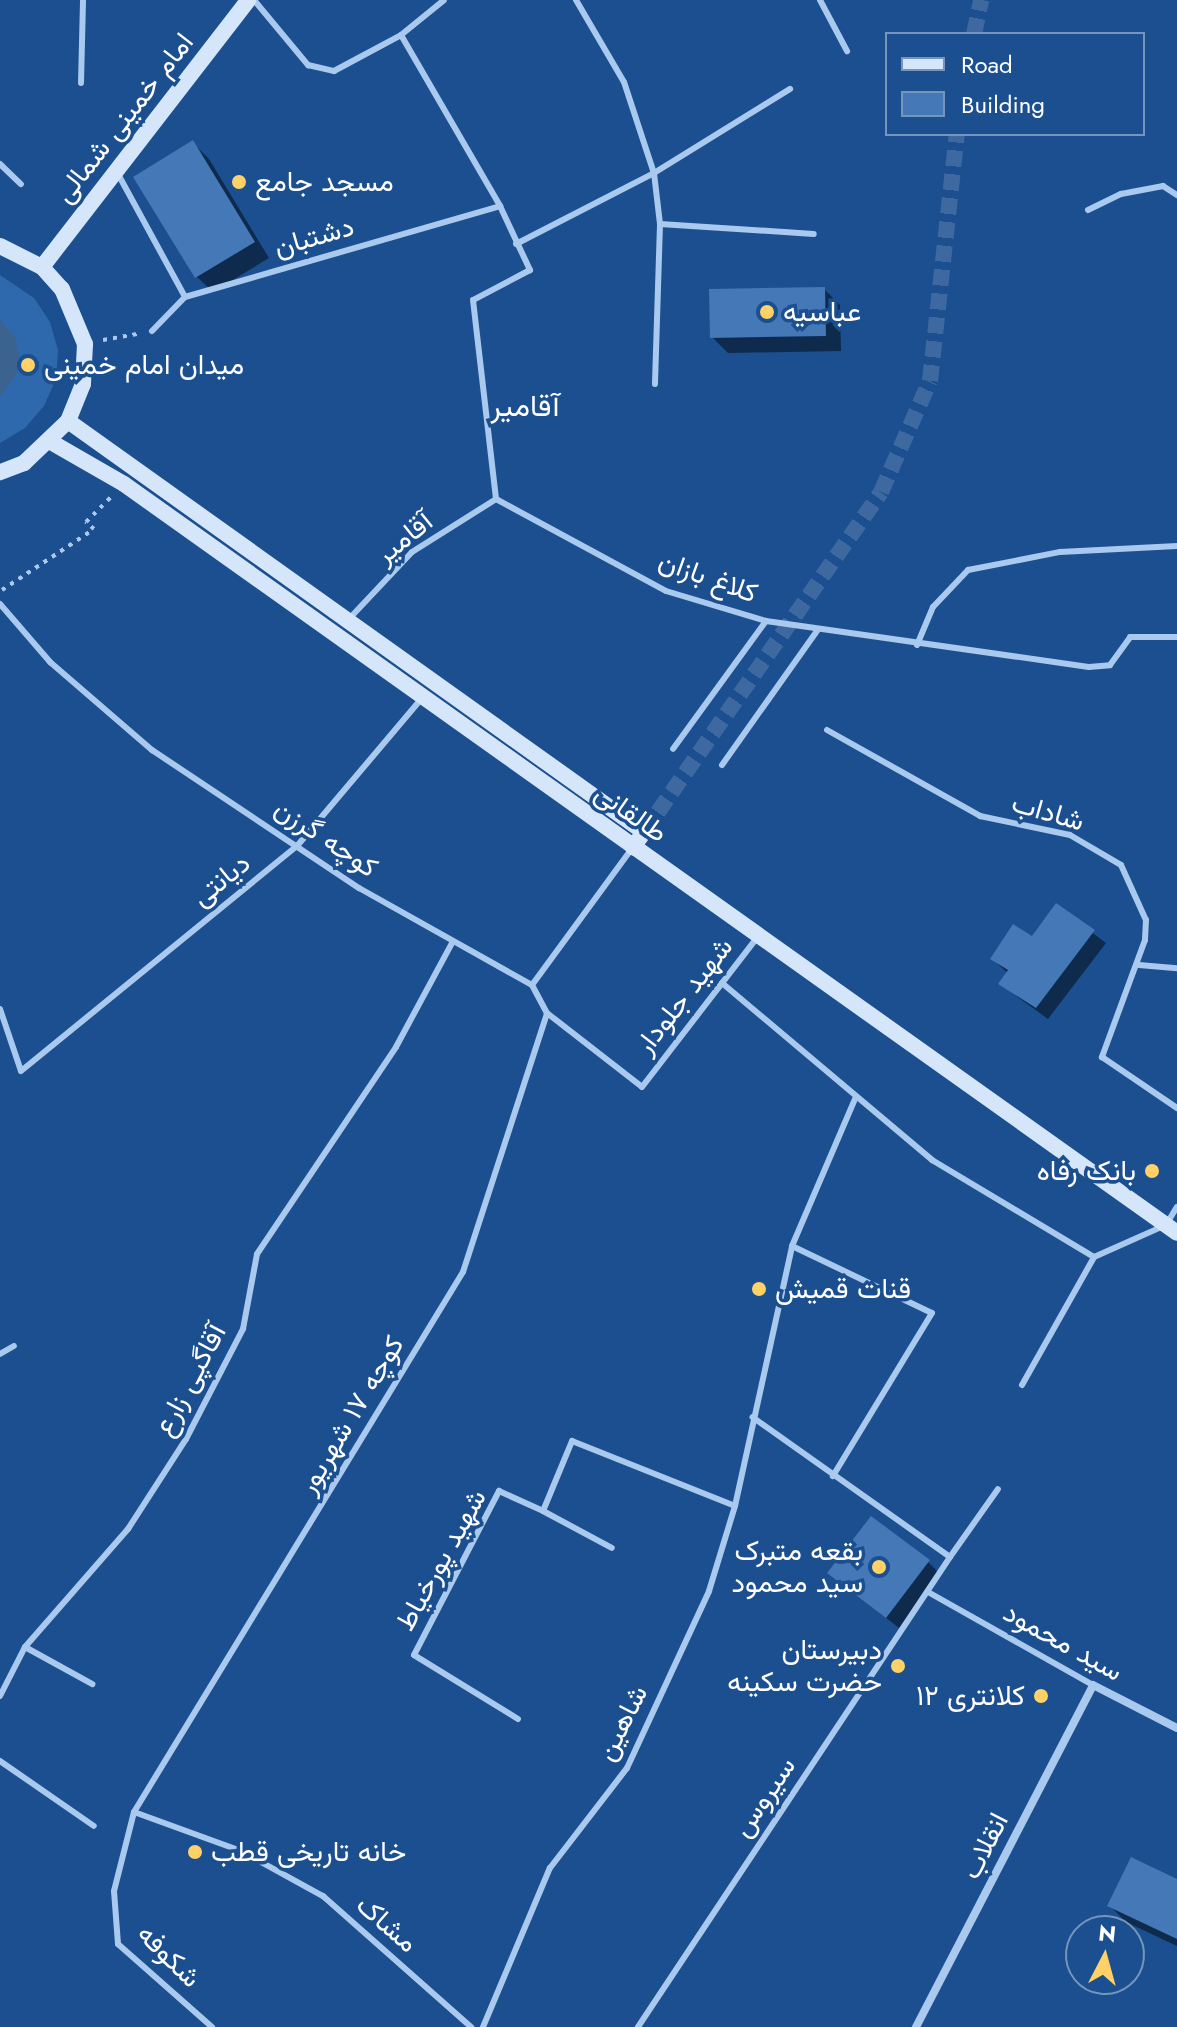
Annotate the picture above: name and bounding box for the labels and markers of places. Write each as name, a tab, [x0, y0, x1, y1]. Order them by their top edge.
place label: مسجد جامع	[255, 165, 394, 199]
marker: مسجد جامع	[230, 173, 248, 191]
place label: عباسیه	[783, 295, 861, 329]
marker: عباسیه	[758, 303, 776, 321]
place label: میدان امام خمینی	[44, 348, 244, 382]
marker: میدان امام خمینی	[19, 356, 37, 374]
place label: بانک رفاه	[1037, 1154, 1136, 1188]
marker: بانک رفاه	[1143, 1162, 1161, 1180]
place label: قنات قمیش	[775, 1272, 911, 1306]
marker: قنات قمیش	[750, 1280, 768, 1298]
place label: بقعه متبرک سید محمود	[732, 1534, 863, 1600]
marker: بقعه متبرک سید محمود	[870, 1558, 888, 1576]
place label: دبیرستان حضرت سکینه	[727, 1633, 882, 1699]
marker: دبیرستان حضرت سکینه	[889, 1657, 907, 1675]
place label: کلانتری ۱۲	[916, 1679, 1025, 1713]
marker: کلانتری ۱۲	[1032, 1687, 1050, 1705]
place label: خانه تاریخی قطب	[211, 1835, 406, 1869]
marker: خانه تاریخی قطب	[186, 1843, 204, 1861]

